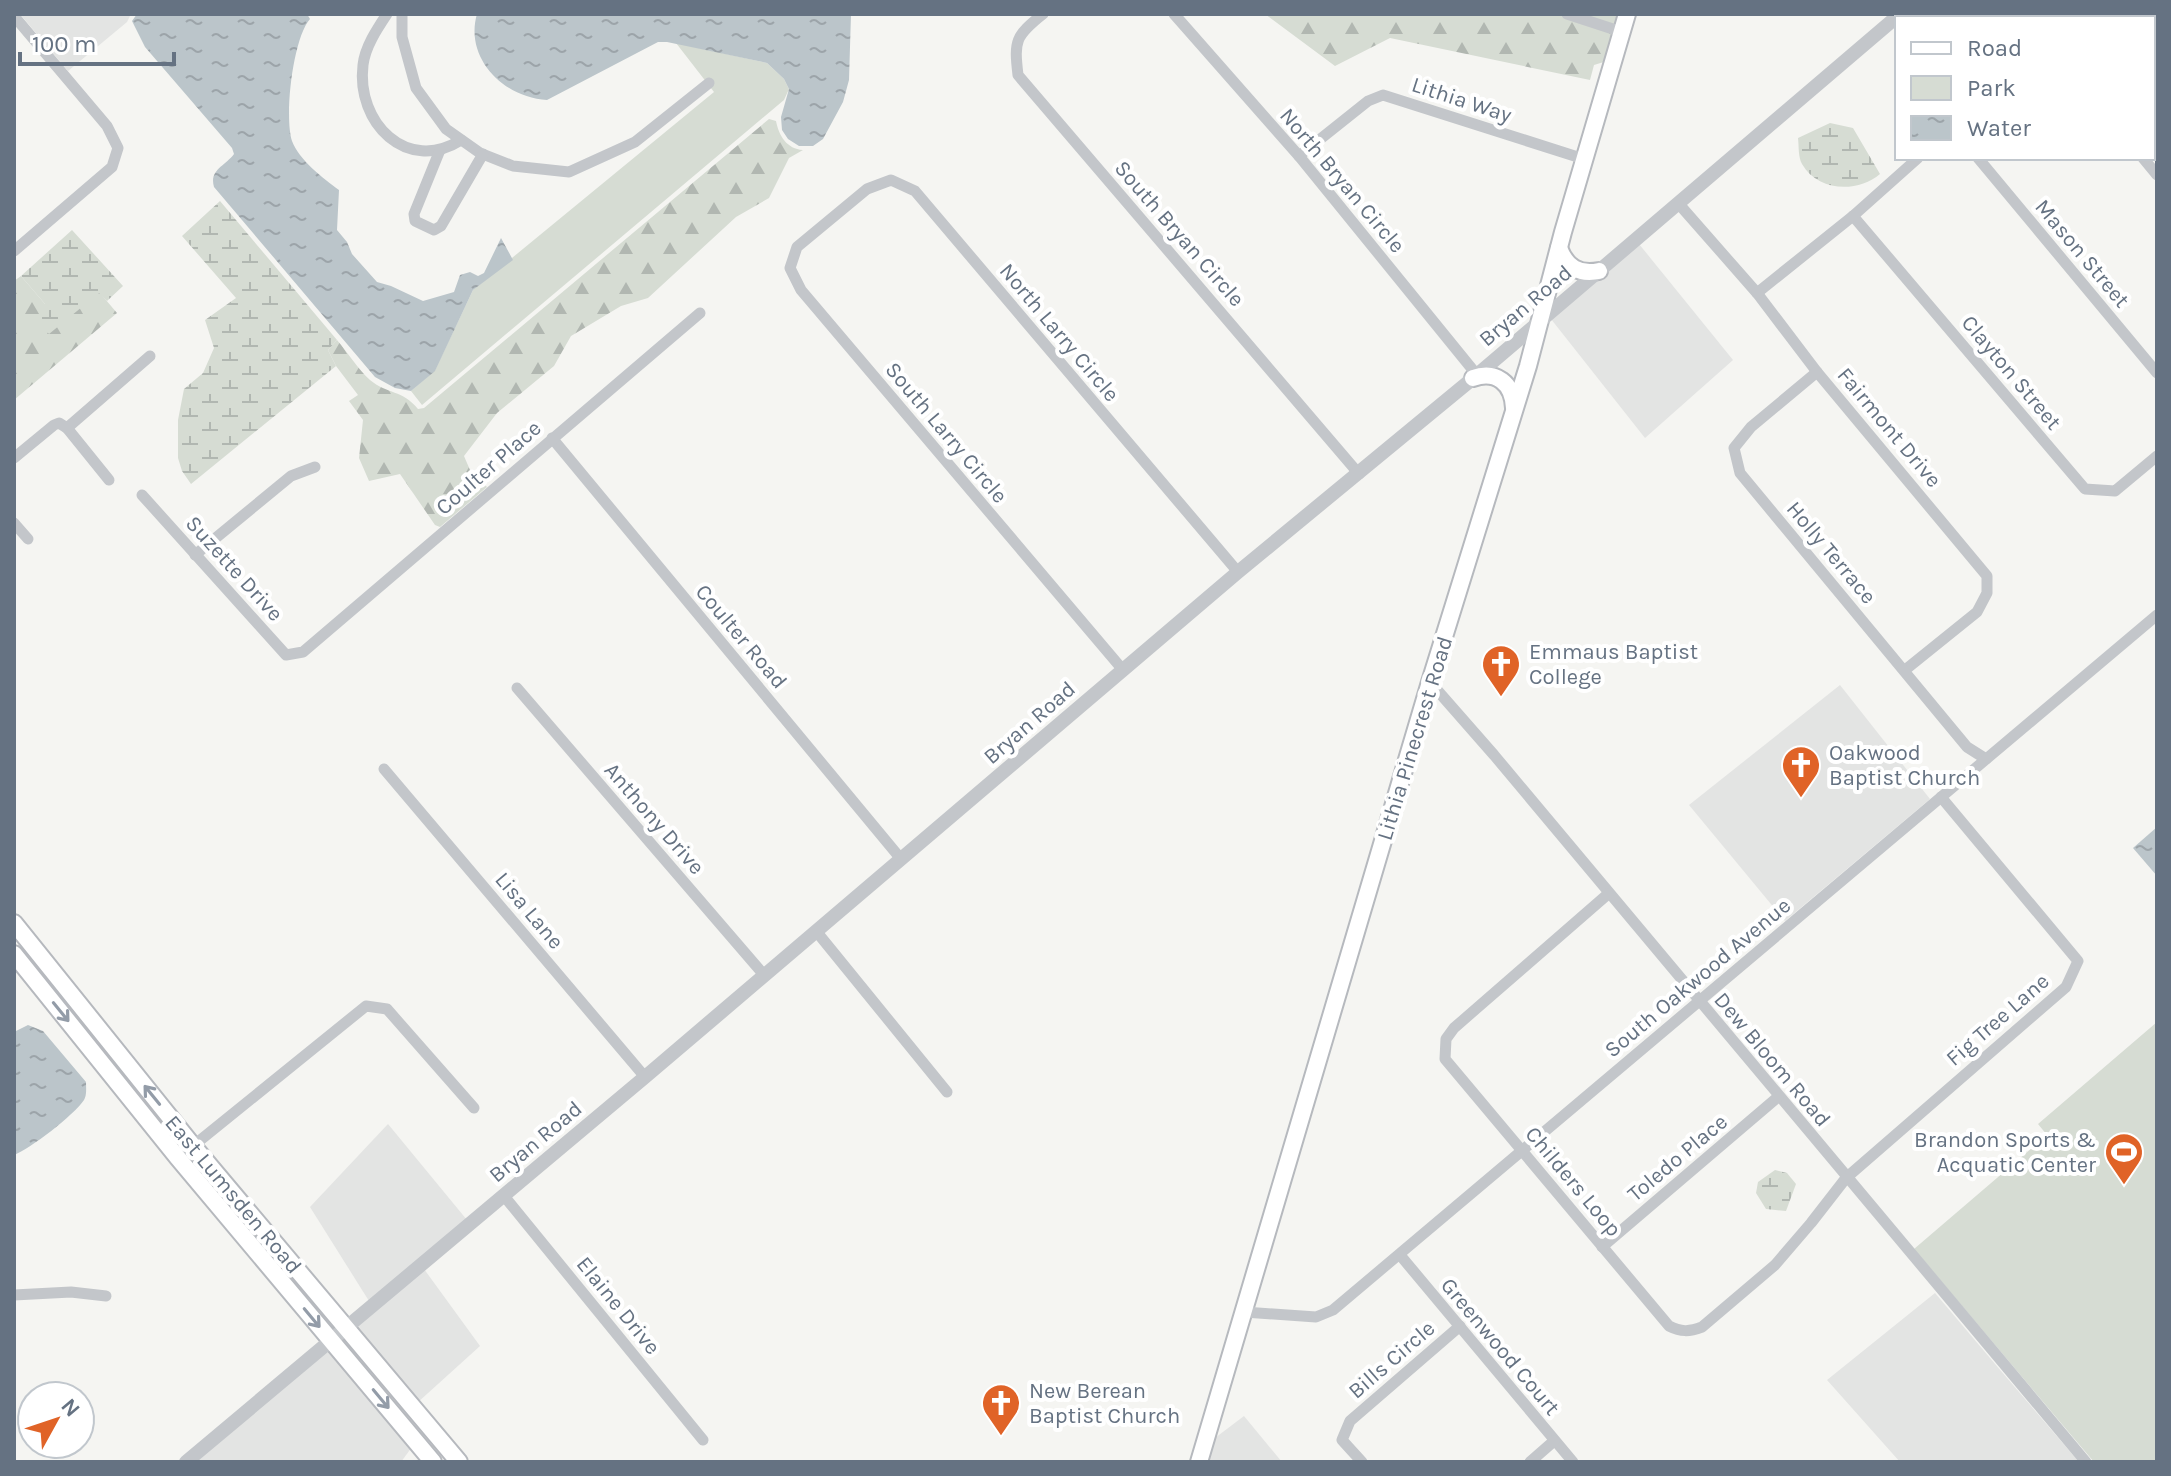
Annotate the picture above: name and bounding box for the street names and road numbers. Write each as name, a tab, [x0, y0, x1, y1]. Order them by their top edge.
street label: Lithia Way	[1408, 72, 1515, 128]
street label: North Bryan Circle	[1274, 103, 1410, 258]
street label: South Bryan Circle	[1109, 155, 1250, 312]
street label: Mason Street	[2029, 194, 2135, 313]
street label: North Larry Circle	[994, 258, 1125, 407]
street label: Bryan Road	[1474, 259, 1577, 352]
street label: Clayton Street	[1956, 310, 2067, 435]
street label: South Larry Circle	[880, 357, 1013, 508]
street label: Fairmont Drive	[1832, 362, 1947, 493]
street label: Coulter Place	[431, 415, 547, 520]
street label: Holly Terrace	[1781, 496, 1882, 609]
street label: Suzette Drive	[180, 511, 288, 627]
street label: Coulter Road	[690, 579, 792, 694]
street label: Lithia Pinecrest Road	[1372, 633, 1458, 843]
street label: Bryan Road	[978, 676, 1081, 770]
street label: Anthony Drive	[599, 757, 710, 880]
street label: Lisa Lane	[489, 867, 569, 955]
street label: South Oakwood Avenue	[1599, 892, 1796, 1063]
street label: Fig Tree Lane	[1941, 968, 2054, 1072]
street label: Dew Bloom Road	[1709, 987, 1836, 1132]
street label: Bryan Road	[484, 1095, 587, 1188]
street label: Toledo Place	[1623, 1109, 1733, 1207]
street label: East Lumsden Road	[159, 1110, 307, 1279]
street label: Childers Loop	[1520, 1121, 1627, 1242]
street label: Elaine Drive	[571, 1251, 666, 1360]
street label: Greenwood Court	[1435, 1273, 1565, 1421]
street label: Bills Circle	[1343, 1315, 1440, 1404]

